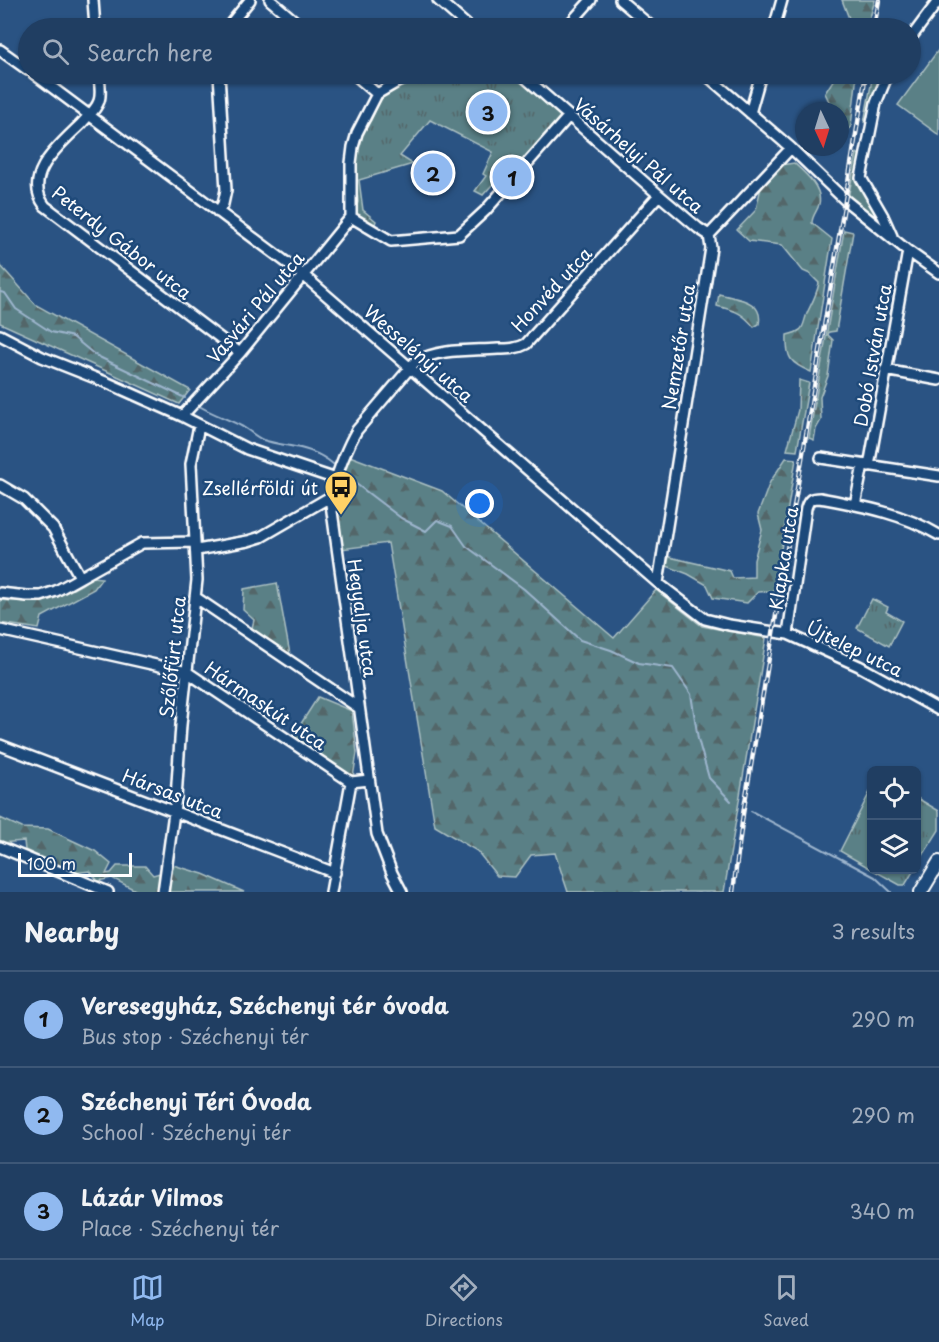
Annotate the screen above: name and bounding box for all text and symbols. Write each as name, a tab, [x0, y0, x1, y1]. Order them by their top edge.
search box	[18, 18, 921, 84]
icon: search	[39, 35, 72, 68]
text: Search here	[87, 35, 213, 68]
pin: 3	[468, 90, 508, 134]
street label: Vásárhelyi Pál utca	[568, 91, 711, 220]
north arrow	[795, 102, 849, 156]
pin: 2	[414, 150, 452, 195]
pin: 1	[492, 154, 532, 200]
street label: Peterdy Gábor utca	[46, 179, 198, 306]
street label: Honvéd utca	[504, 240, 598, 338]
street label: Vasvári Pál utca	[200, 244, 311, 369]
street label: Nemzetőr utca	[655, 281, 701, 412]
street label: Dobó István utca	[846, 281, 898, 429]
street label: Wesselényi utca	[358, 298, 480, 409]
bus stop icon: Zsellérföldi út	[323, 469, 359, 516]
place label: Zsellérföldi út	[202, 474, 318, 501]
your location	[465, 489, 494, 518]
street label: Klapka utca	[761, 504, 805, 612]
street label: Hegyalja utca	[341, 557, 385, 680]
street label: Szőlőfürt utca	[152, 594, 192, 719]
street label: Újtelep utca	[802, 613, 909, 683]
street label: Hármaskút utca	[200, 654, 333, 756]
street label: Hársas utca	[119, 761, 228, 825]
map controls	[867, 766, 921, 874]
button: locate	[867, 766, 921, 820]
button: layers	[867, 820, 921, 874]
scale bar	[18, 850, 132, 878]
text: 100 m	[27, 851, 76, 875]
text: Nearby	[24, 912, 119, 951]
text: 3 results	[832, 916, 915, 946]
text: Veresegyház, Széchenyi tér óvoda	[81, 988, 449, 1021]
text: 1	[39, 1004, 48, 1034]
text: 290 m	[851, 1004, 915, 1034]
text: Bus stop · Széchenyi tér	[81, 1021, 309, 1051]
text: Széchenyi Téri Óvoda	[81, 1084, 312, 1117]
text: 2	[36, 1100, 51, 1130]
text: 290 m	[851, 1100, 915, 1130]
text: School · Széchenyi tér	[81, 1117, 291, 1147]
text: Lázár Vilmos	[81, 1180, 223, 1213]
text: 3	[37, 1196, 50, 1226]
text: 340 m	[850, 1196, 915, 1226]
text: Place · Széchenyi tér	[81, 1213, 279, 1243]
tab: Map	[130, 1271, 164, 1331]
tab: Directions	[425, 1271, 503, 1331]
tab: Saved	[763, 1271, 809, 1331]

